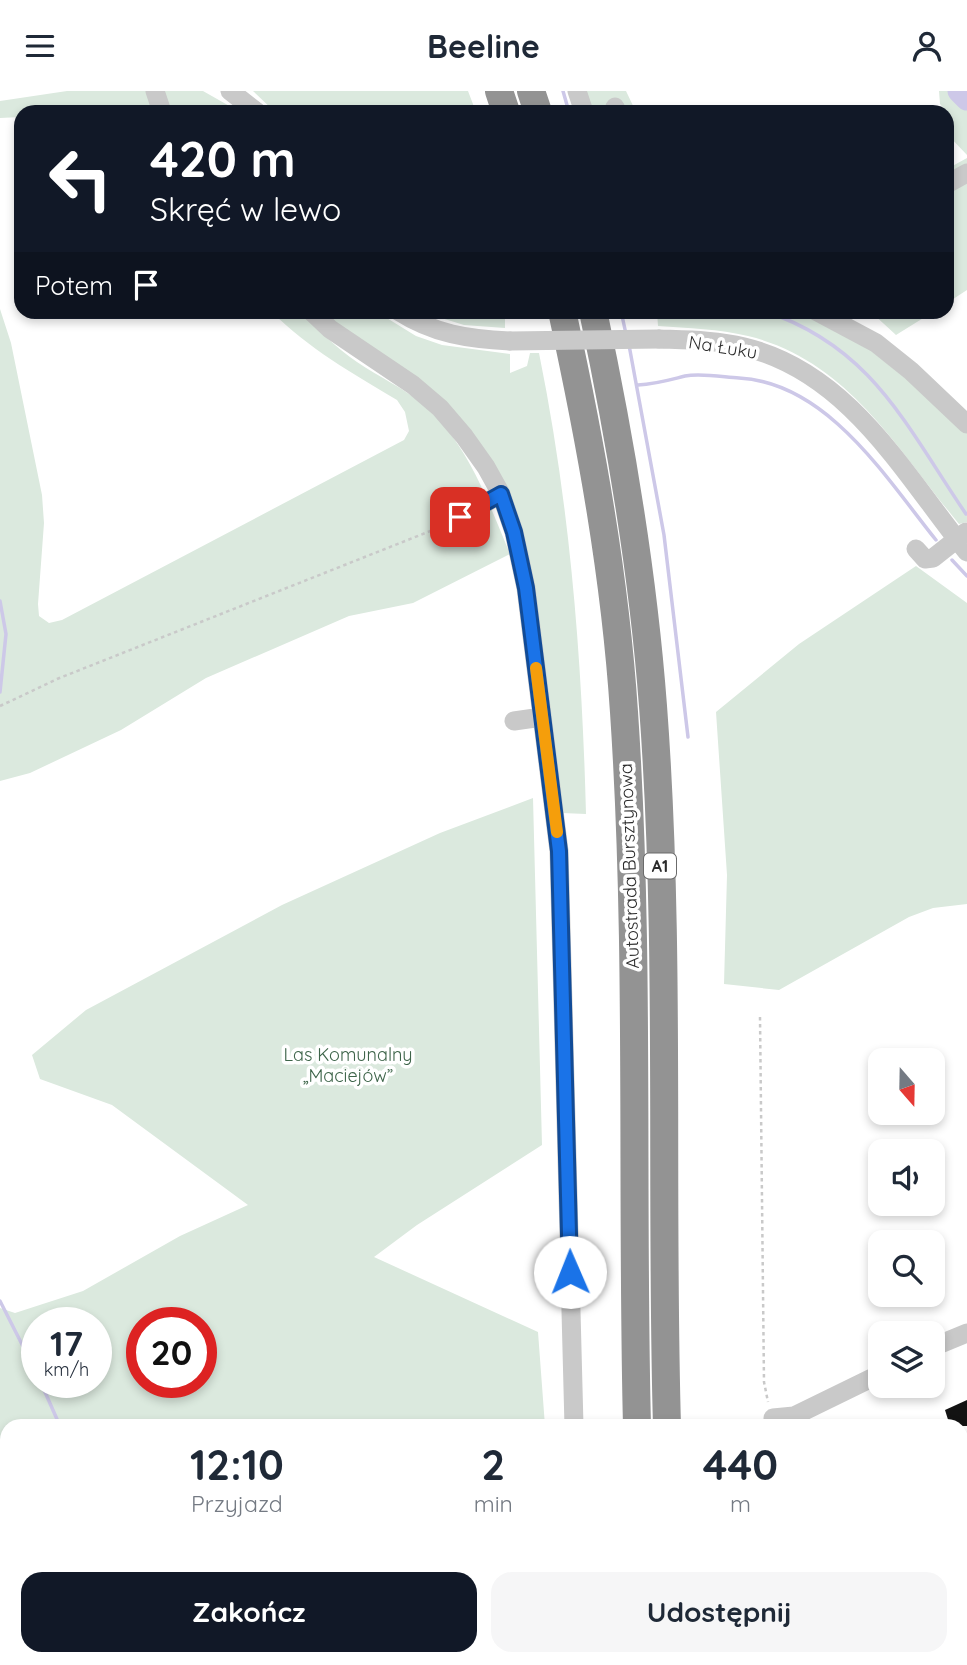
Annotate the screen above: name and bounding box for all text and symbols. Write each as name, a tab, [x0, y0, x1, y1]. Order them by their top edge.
text: Beeline	[427, 26, 540, 66]
icon: menu	[21, 27, 59, 65]
icon: person	[908, 27, 946, 65]
text: 420 m	[150, 128, 296, 189]
icon: left	[35, 133, 126, 224]
text: Skręć w lewo	[150, 189, 341, 229]
icon: arrive	[127, 266, 165, 304]
text: Potem	[35, 269, 113, 302]
street label: Na Łuku	[687, 330, 759, 364]
pin	[430, 487, 490, 547]
icon: arrive	[441, 498, 479, 536]
street label: Autostrada Bursztynowa	[614, 763, 644, 969]
road number: A1	[644, 853, 676, 879]
park label: Las Komunalny „Maciejów”	[283, 1043, 413, 1087]
north arrow	[868, 1048, 945, 1125]
map controls	[868, 1048, 945, 1398]
button: sound	[868, 1139, 945, 1216]
button: search	[868, 1230, 945, 1307]
position arrow	[533, 1235, 607, 1309]
speed limit sign: 20	[126, 1307, 217, 1398]
text: 17	[50, 1321, 83, 1365]
button: layers	[868, 1321, 945, 1398]
text: km/h	[44, 1358, 89, 1381]
text: 12:10	[190, 1438, 284, 1491]
text: 2	[481, 1438, 505, 1491]
text: 440	[703, 1438, 778, 1491]
text: Przyjazd	[191, 1489, 283, 1518]
text: min	[474, 1489, 513, 1518]
text: m	[730, 1489, 751, 1518]
button: Zakończ	[21, 1572, 477, 1652]
button: Udostępnij	[491, 1572, 947, 1652]

